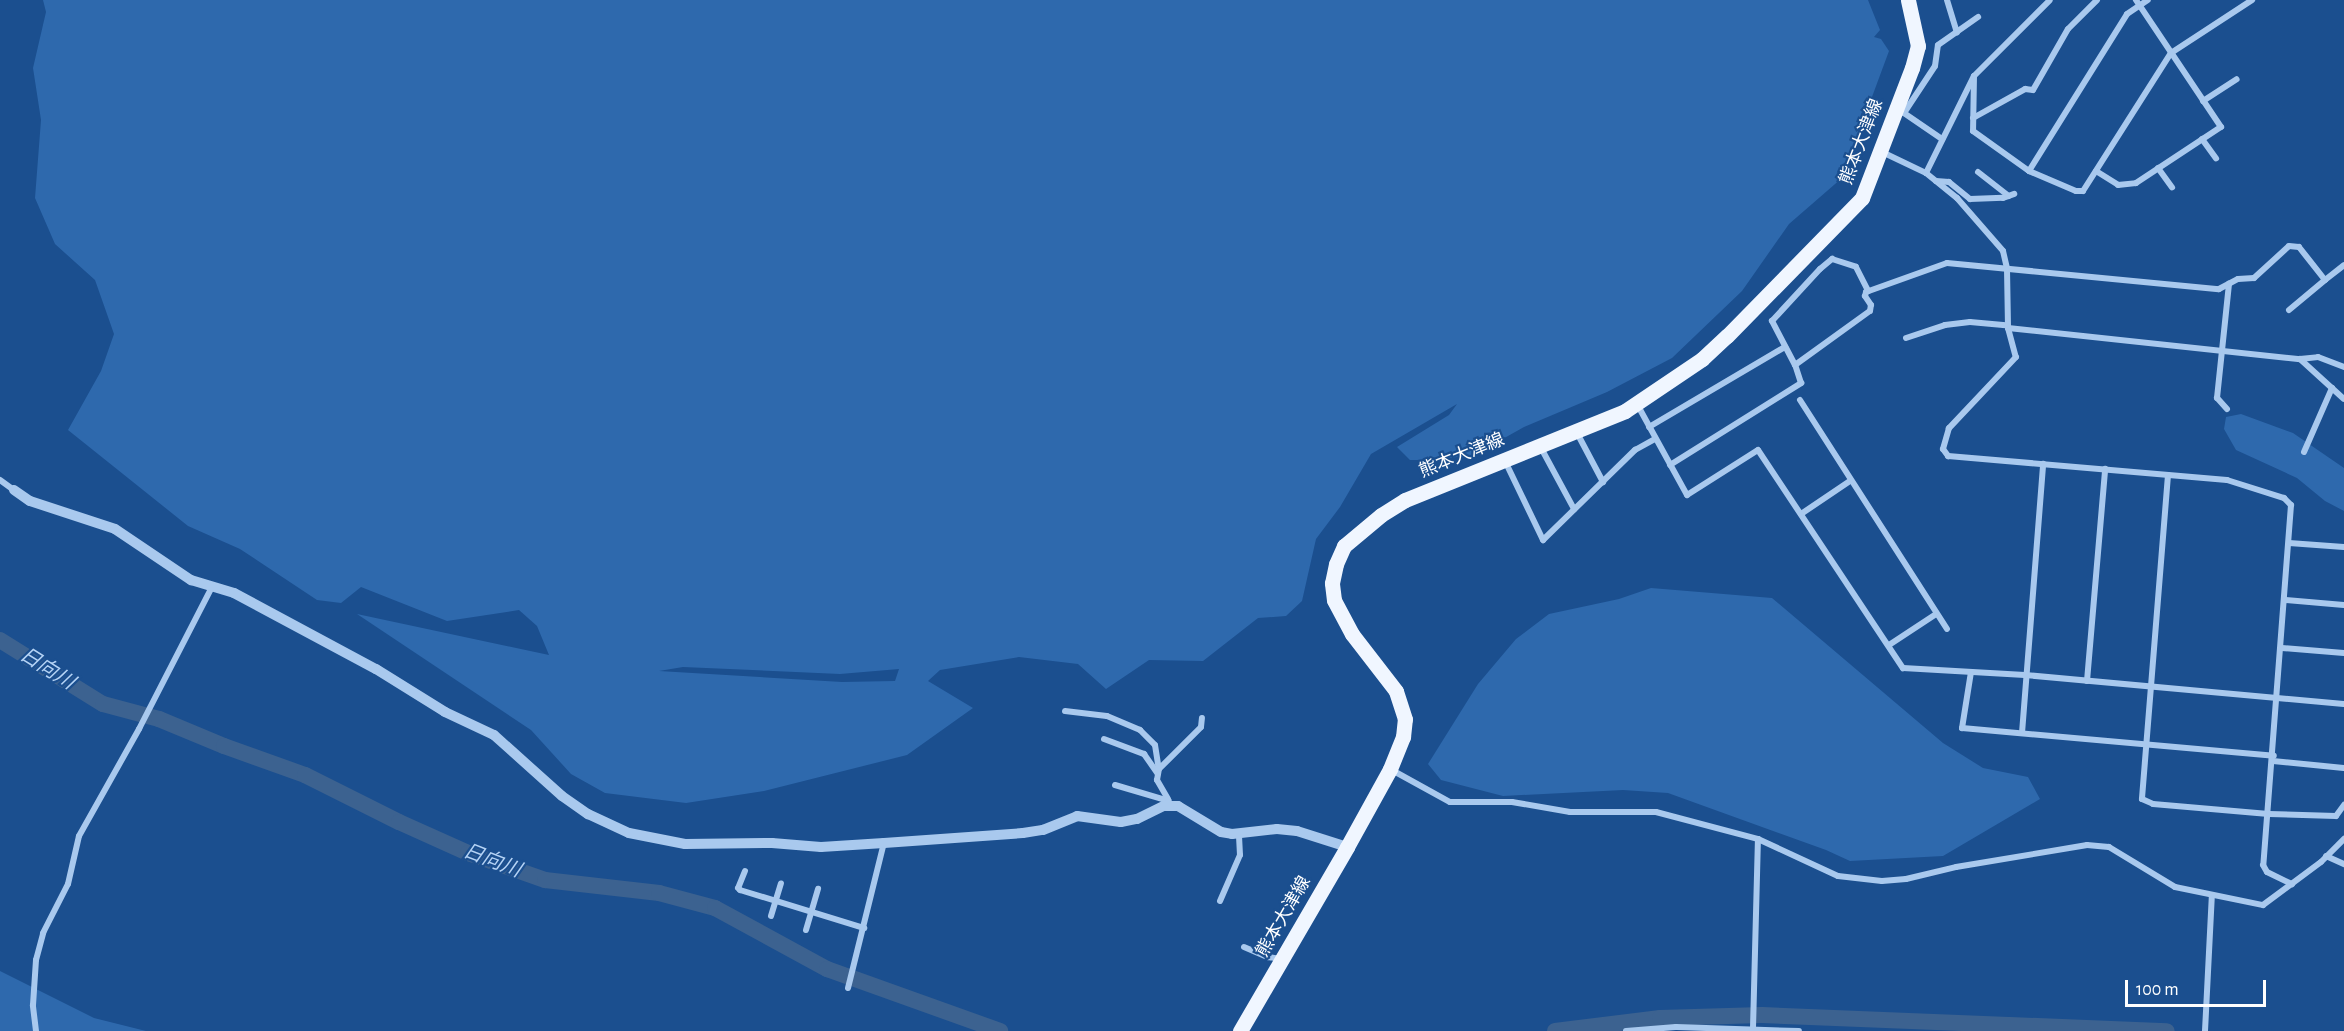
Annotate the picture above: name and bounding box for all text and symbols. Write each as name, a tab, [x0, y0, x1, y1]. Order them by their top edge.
street label: 熊本大津線	[1836, 96, 1888, 188]
street label: 熊本大津線	[1416, 429, 1508, 483]
water label: 日向川	[15, 643, 79, 695]
water label: 日向川	[460, 839, 524, 883]
street label: 熊本大津線	[1252, 873, 1316, 961]
scale bar	[2128, 968, 2269, 1006]
text: 100 m	[2136, 981, 2179, 999]

